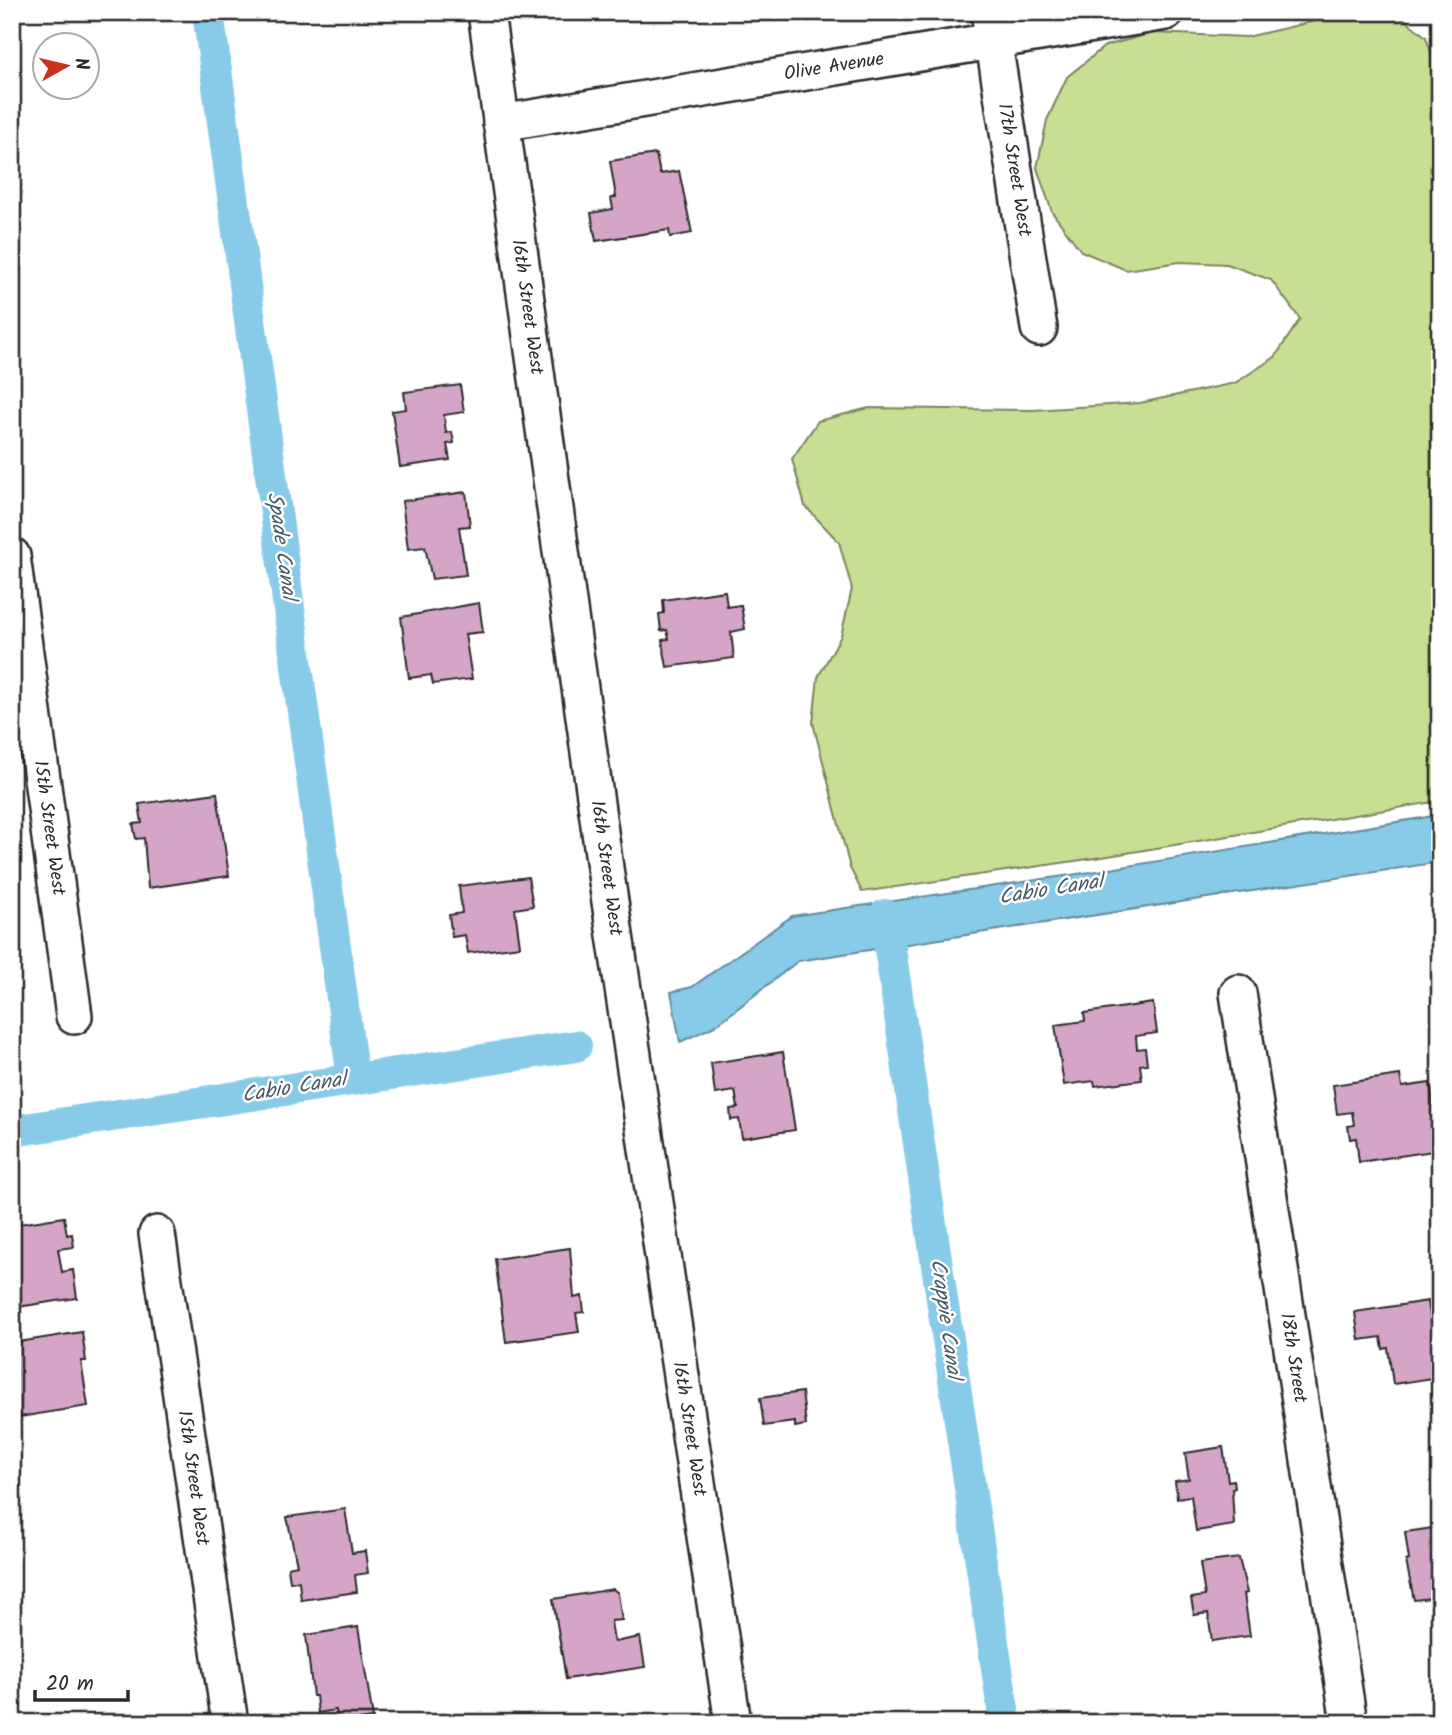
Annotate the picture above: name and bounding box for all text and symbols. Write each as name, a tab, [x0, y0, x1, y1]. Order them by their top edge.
north arrow	[32, 32, 102, 102]
street label: Olive Avenue	[782, 44, 887, 90]
text: N	[65, 56, 97, 72]
street label: 17th Street West	[989, 101, 1039, 239]
street label: 16th Street West	[503, 237, 551, 377]
water label: Spade Canal	[257, 490, 305, 606]
street label: 15th Street West	[25, 759, 73, 898]
street label: 16th Street West	[582, 798, 630, 938]
water label: Cabio Canal	[997, 865, 1109, 915]
water label: Cabio Canal	[240, 1063, 352, 1113]
water label: Crappie Canal	[920, 1257, 970, 1385]
street label: 18th Street	[1271, 1311, 1315, 1406]
street label: 16th Street West	[664, 1359, 715, 1499]
street label: 15th Street West	[169, 1409, 217, 1548]
scale bar	[35, 1658, 128, 1702]
text: 20 m	[46, 1668, 94, 1701]

